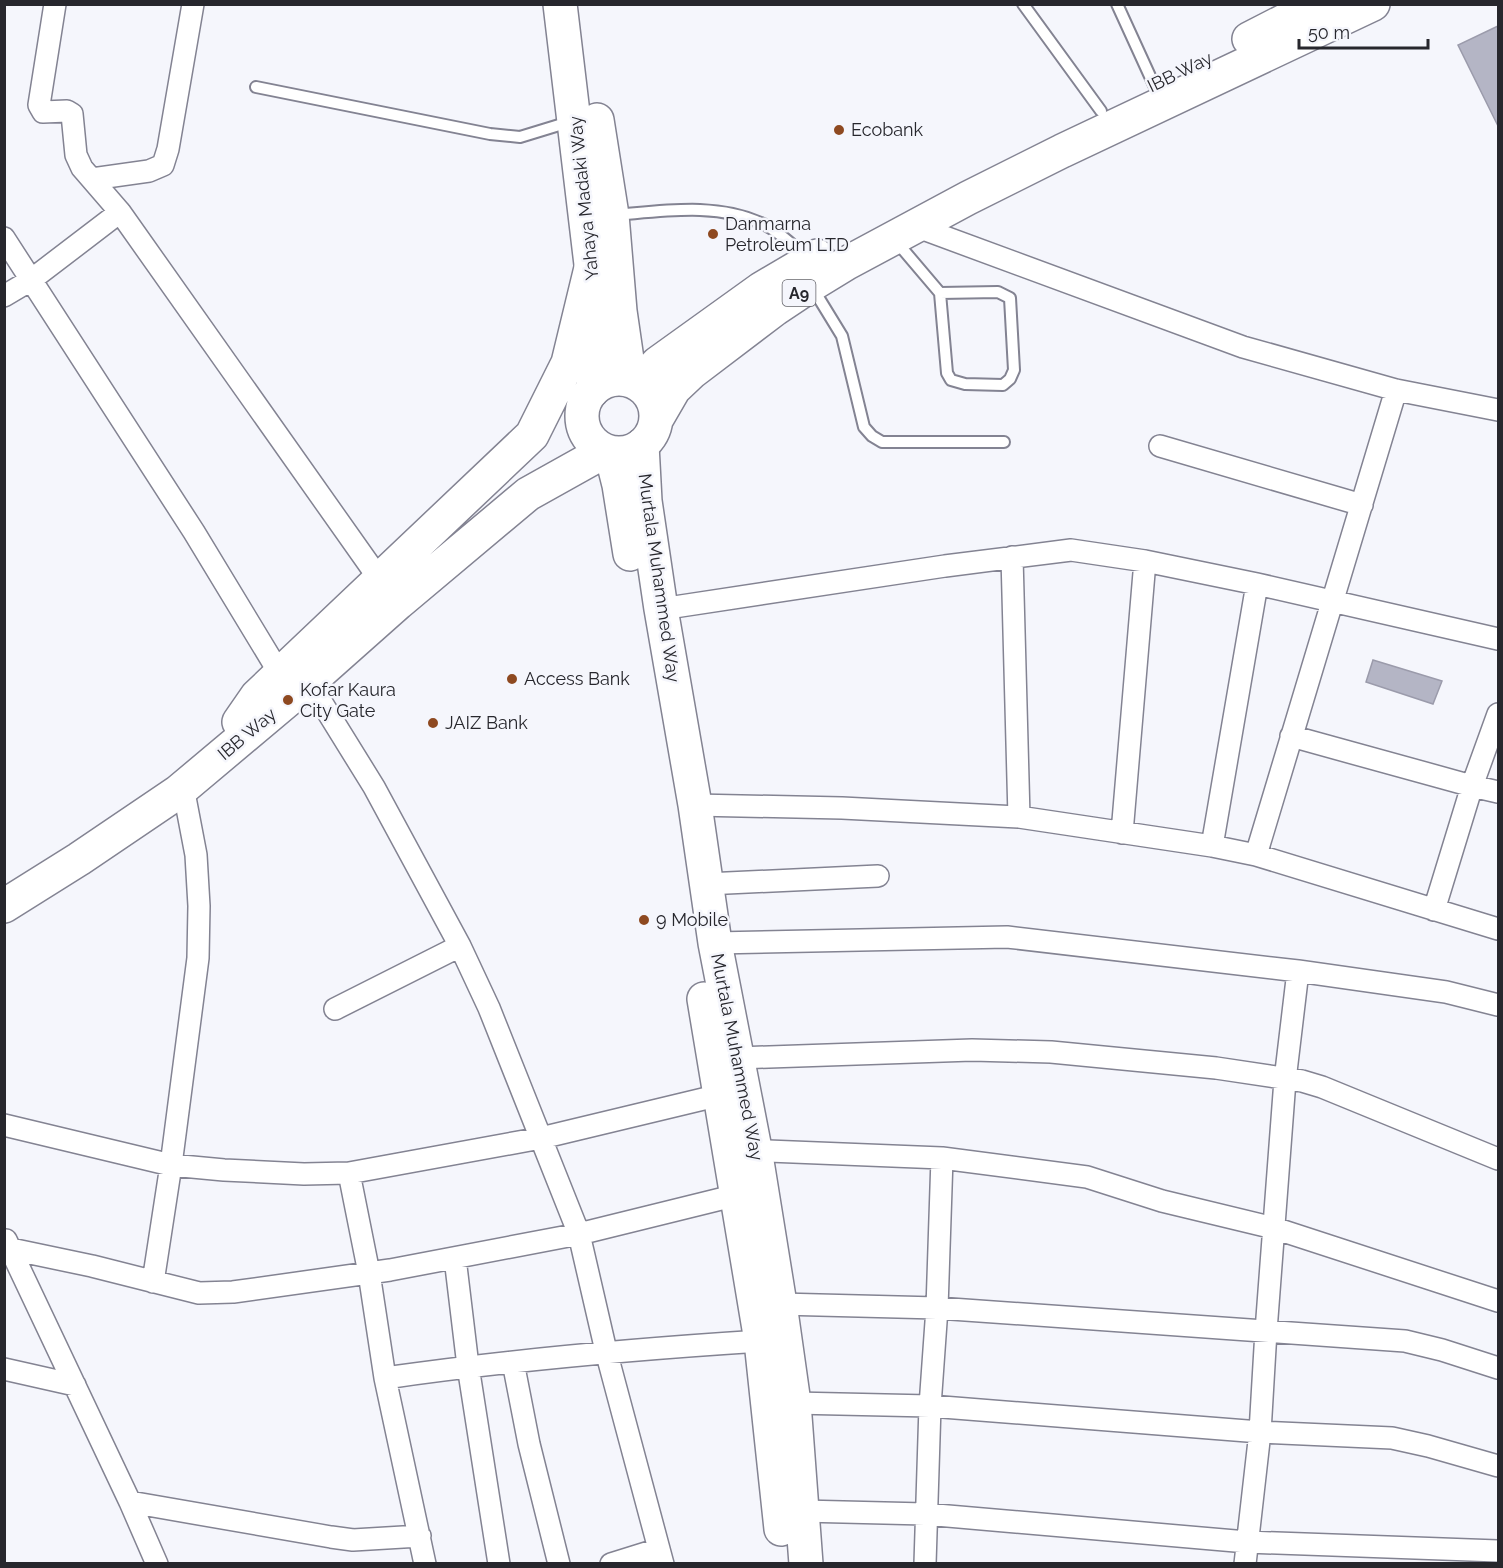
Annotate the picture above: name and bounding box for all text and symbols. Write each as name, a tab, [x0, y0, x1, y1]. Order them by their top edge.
scale bar	[1299, 12, 1428, 50]
text: 50 m	[1308, 22, 1350, 43]
street label: IBB Way	[1144, 47, 1216, 96]
street label: Yahaya Madaki Way	[564, 115, 603, 281]
place label: Ecobank	[851, 119, 924, 140]
marker: Ecobank	[832, 123, 846, 137]
place label: Danmarna Petroleum LTD	[725, 213, 849, 255]
marker: Danmarna Petroleum LTD	[706, 227, 720, 241]
road number: A9	[782, 280, 816, 306]
street label: Murtala Muhammed Way	[634, 472, 685, 684]
place label: Access Bank	[524, 668, 630, 689]
marker: Access Bank	[505, 672, 519, 686]
place label: Kofar Kaura City Gate	[300, 679, 396, 721]
marker: Kofar Kaura City Gate	[281, 693, 295, 707]
street label: IBB Way	[213, 703, 280, 764]
place label: JAIZ Bank	[445, 712, 528, 733]
marker: JAIZ Bank	[426, 716, 440, 730]
place label: 9 Mobile	[656, 909, 728, 930]
marker: 9 Mobile	[637, 913, 651, 927]
street label: Murtala Muhammed Way	[707, 951, 768, 1163]

